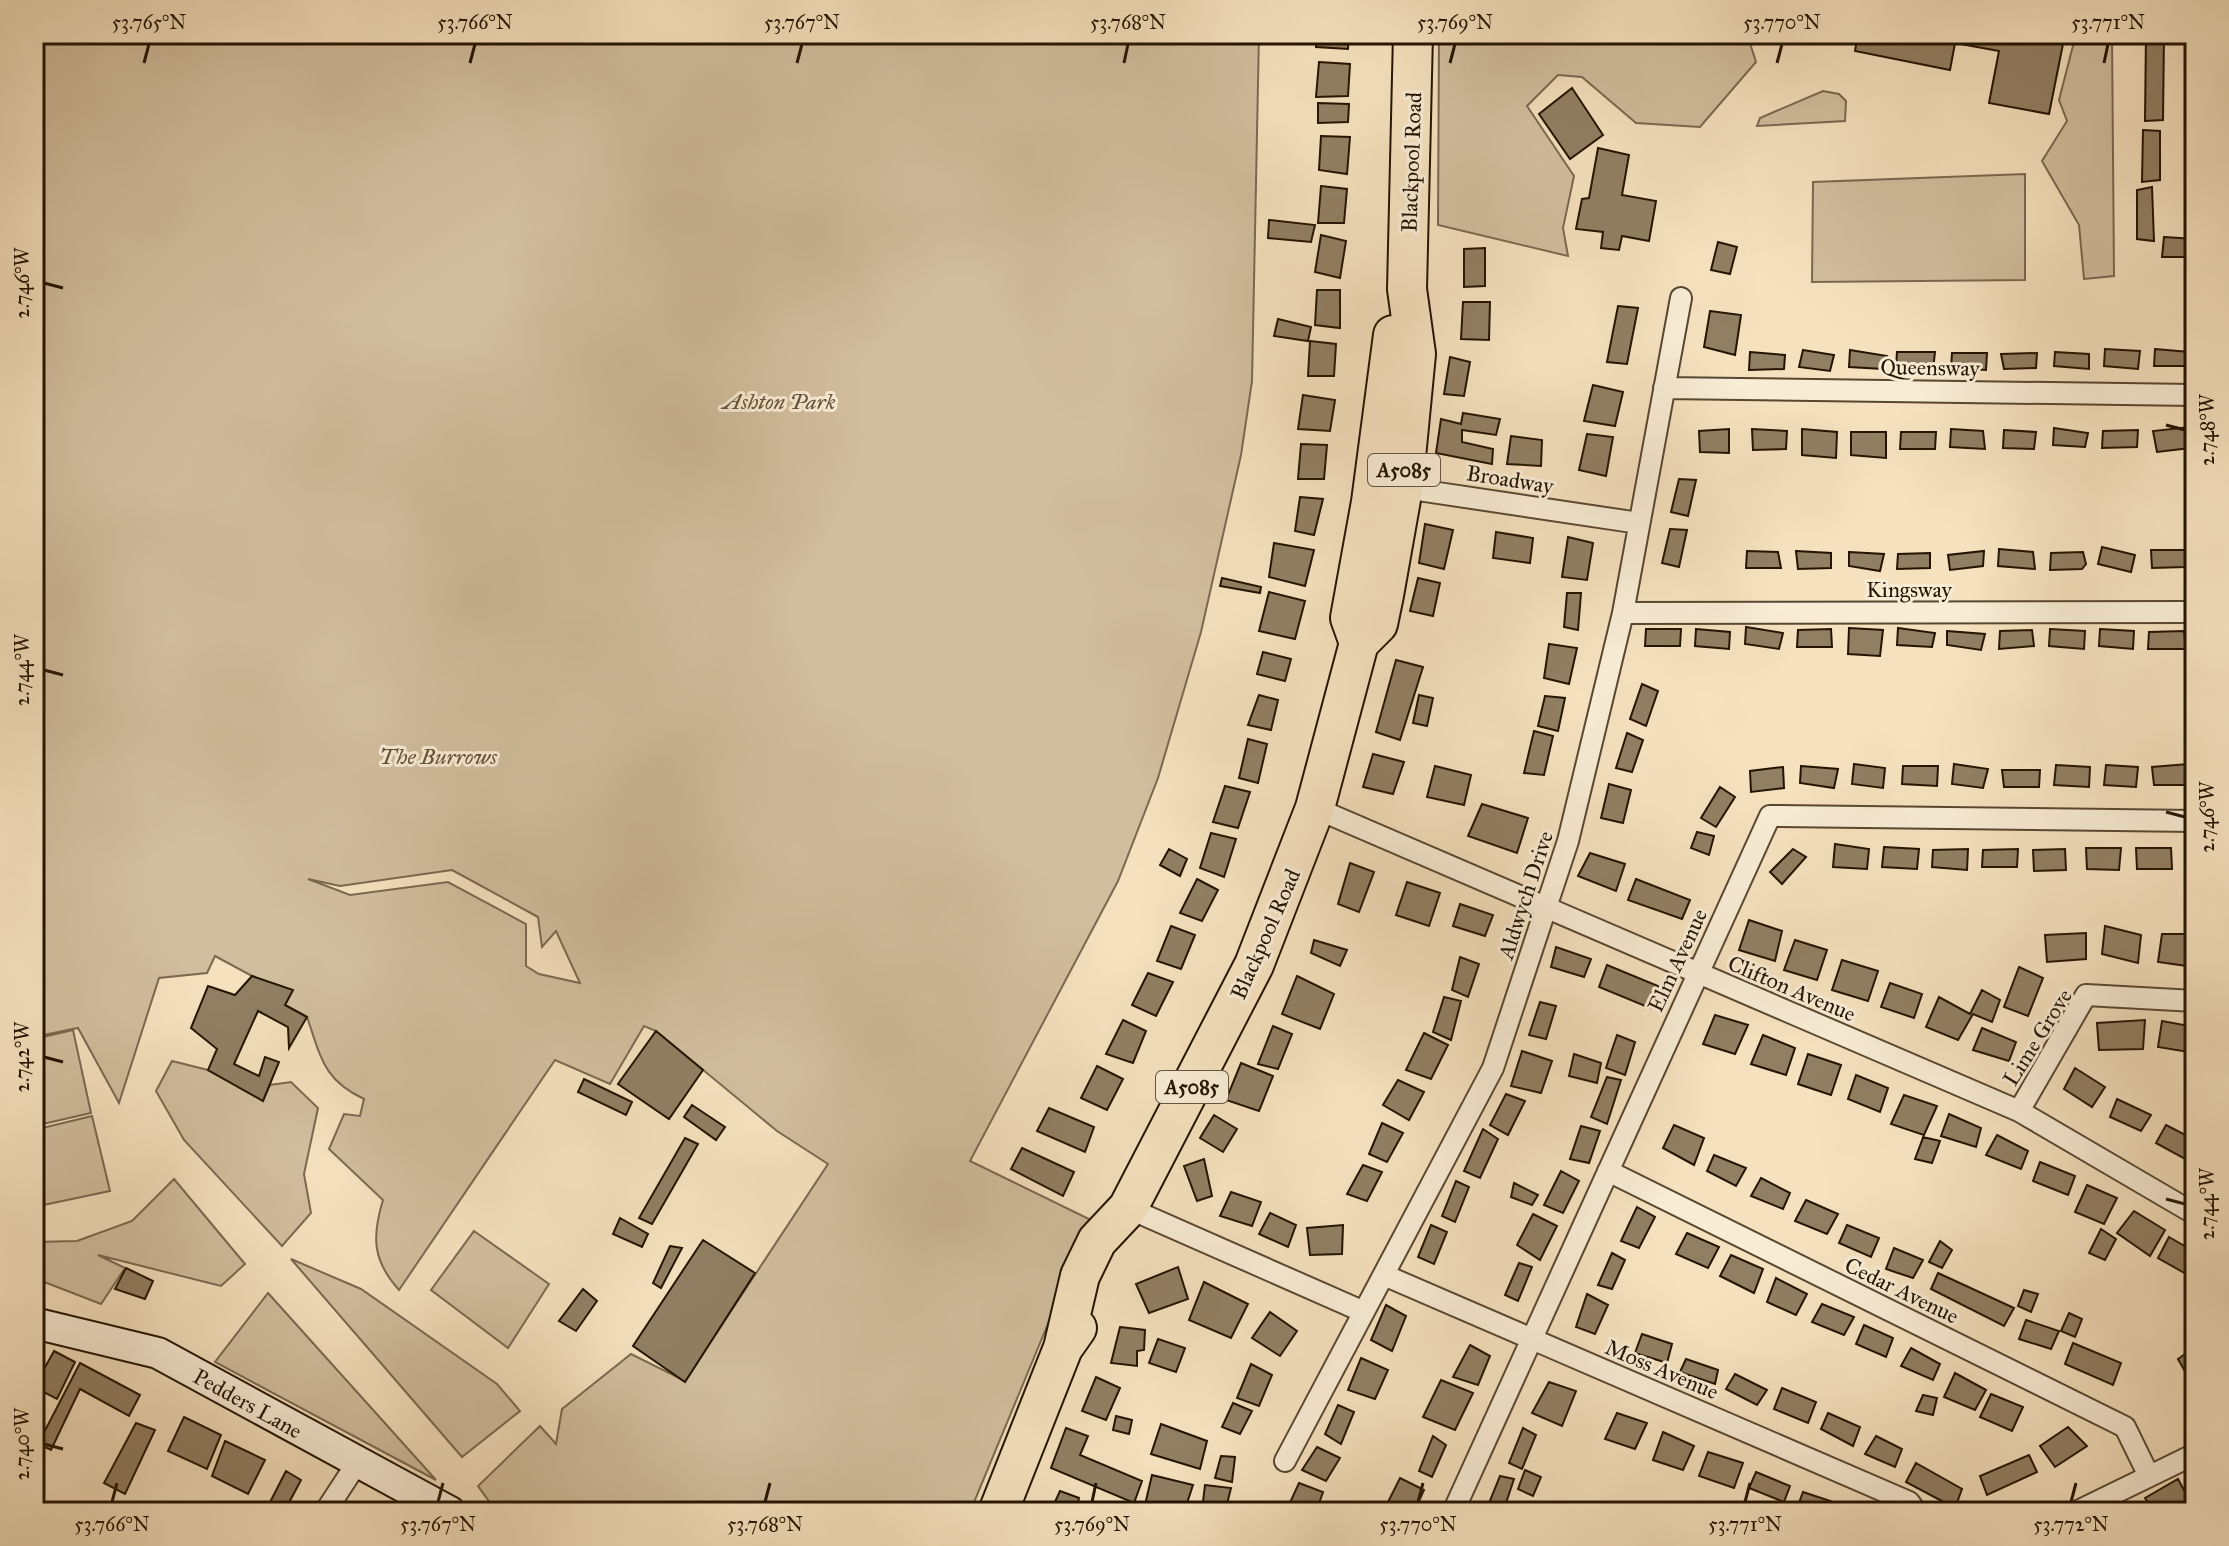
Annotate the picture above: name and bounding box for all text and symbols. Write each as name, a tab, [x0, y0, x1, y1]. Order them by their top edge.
text: 53.765°N	[112, 10, 186, 34]
text: 53.766°N	[437, 10, 513, 34]
text: 53.767°N	[764, 10, 840, 34]
text: 53.768°N	[1090, 10, 1166, 34]
text: 53.769°N	[1417, 10, 1493, 34]
text: 53.770°N	[1743, 10, 1821, 34]
text: 53.771°N	[2071, 10, 2145, 34]
street label: Blackpool Road	[1396, 91, 1427, 233]
text: 2.746°W	[10, 246, 34, 319]
street label: Queensway	[1880, 353, 1980, 382]
park label: Ashton Park	[721, 388, 836, 415]
text: 2.748°W	[2195, 393, 2219, 466]
road number: A5085	[1368, 454, 1440, 486]
street label: Broadway	[1464, 459, 1556, 500]
street label: Kingsway	[1866, 576, 1952, 603]
text: 2.744°W	[10, 633, 34, 706]
park label: The Burrows	[379, 743, 497, 770]
text: 2.746°W	[2195, 780, 2219, 853]
street label: Aldwych Drive	[1492, 828, 1559, 964]
street label: Blackpool Road	[1225, 865, 1306, 1004]
street label: Elm Avenue	[1642, 904, 1713, 1016]
street label: Clifton Avenue	[1724, 949, 1860, 1027]
street label: Lime Grove	[1997, 984, 2078, 1091]
text: 2.742°W	[10, 1021, 34, 1092]
road number: A5085	[1156, 1071, 1228, 1103]
text: 2.744°W	[2195, 1167, 2219, 1240]
street label: Cedar Avenue	[1840, 1251, 1963, 1330]
street label: Moss Avenue	[1601, 1333, 1723, 1405]
street label: Pedders Lane	[189, 1363, 307, 1444]
text: 2.740°W	[10, 1407, 34, 1480]
text: 53.766°N	[74, 1512, 150, 1536]
text: 53.767°N	[400, 1512, 476, 1536]
text: 53.768°N	[727, 1512, 803, 1536]
text: 53.769°N	[1054, 1512, 1130, 1536]
text: 53.770°N	[1379, 1512, 1457, 1536]
text: 53.771°N	[1708, 1512, 1782, 1536]
text: 53.772°N	[2033, 1512, 2109, 1536]

